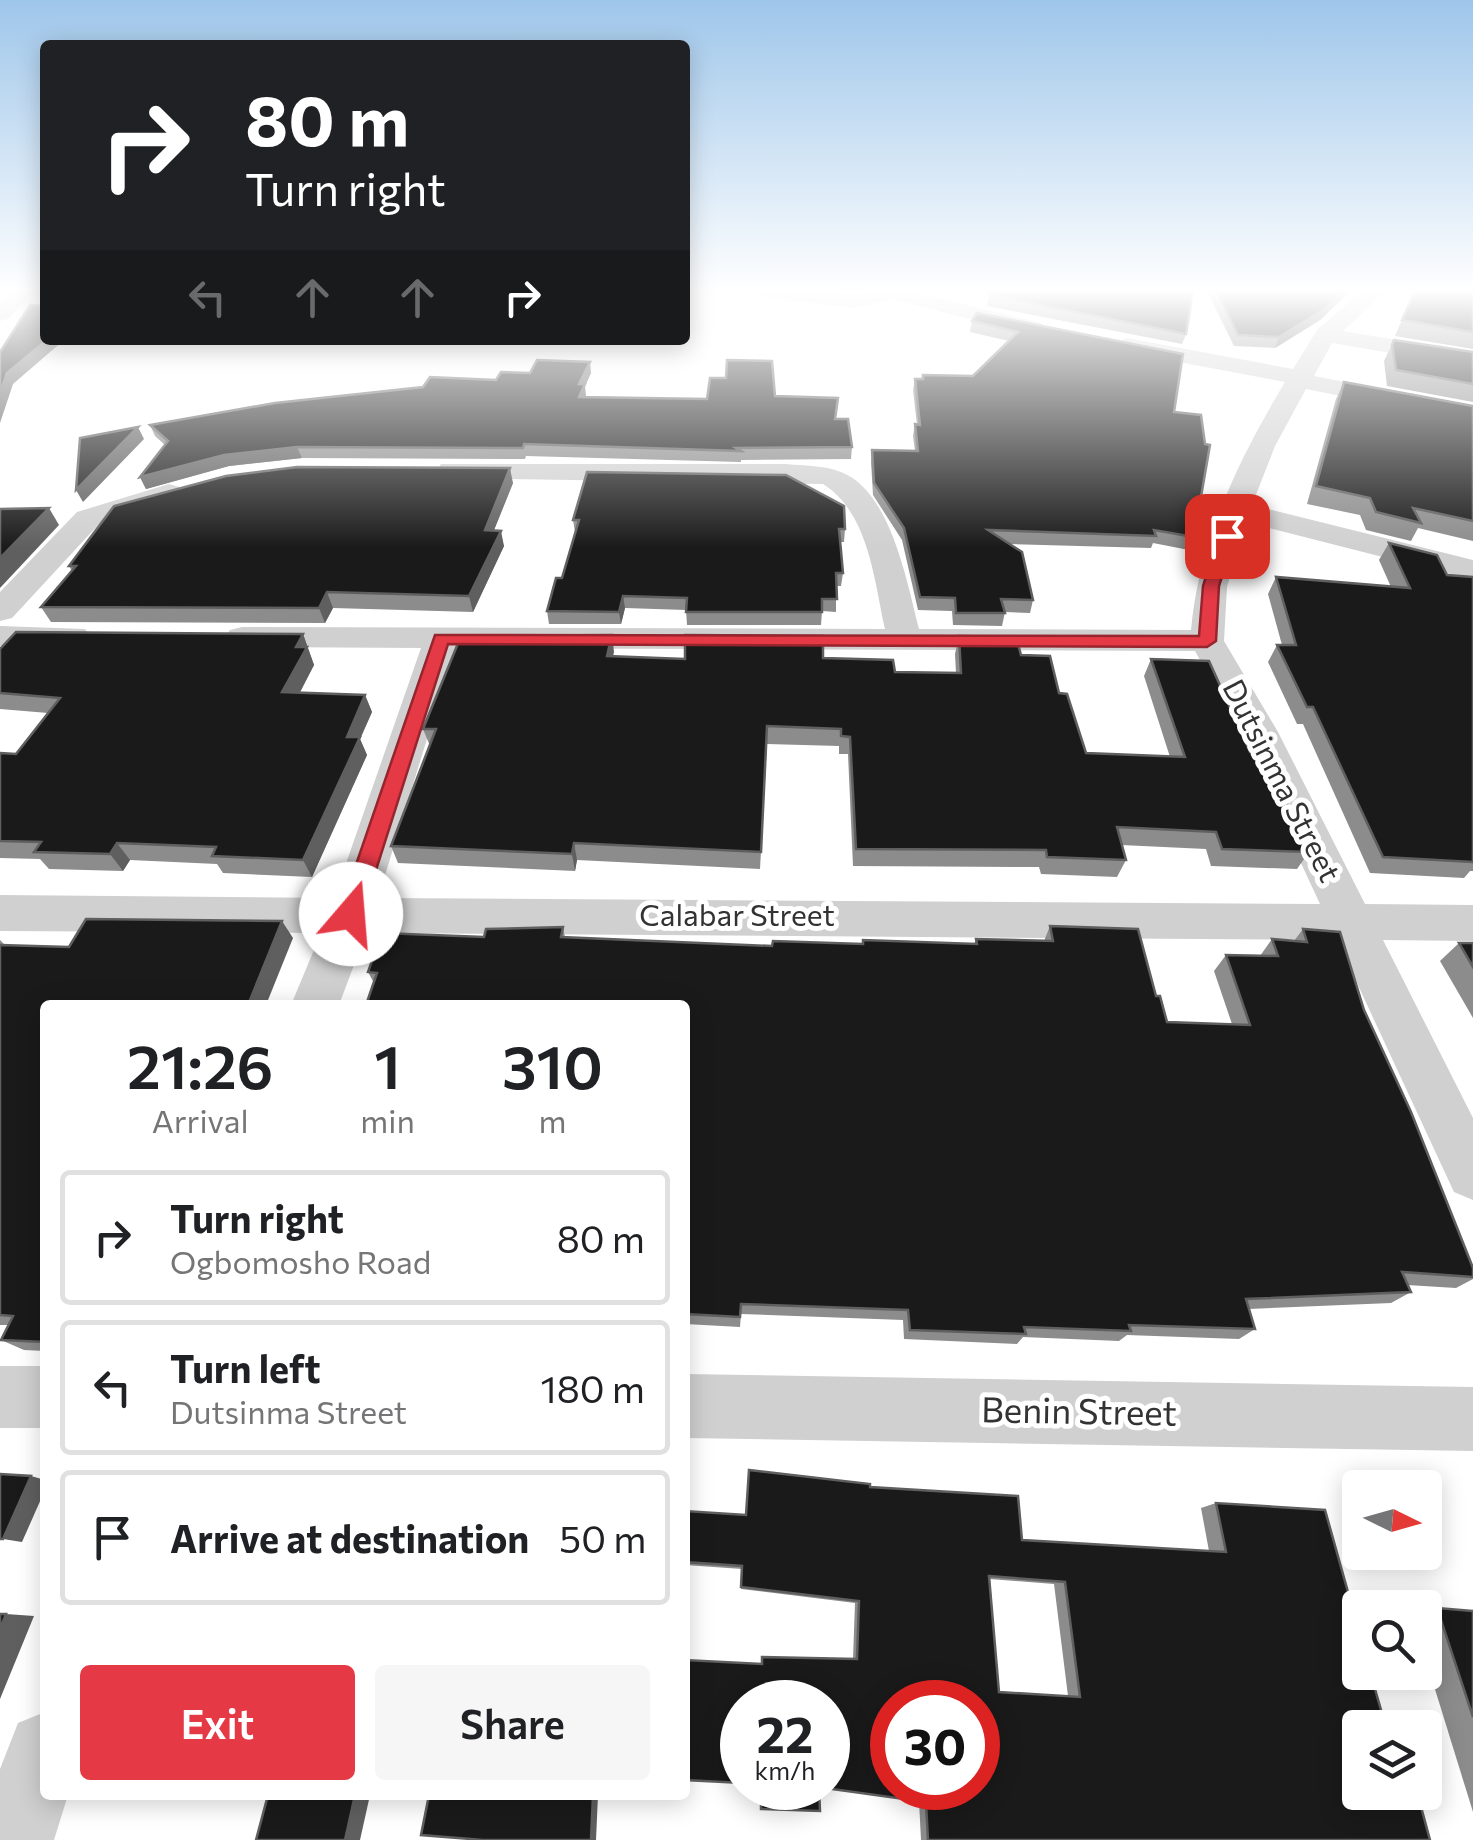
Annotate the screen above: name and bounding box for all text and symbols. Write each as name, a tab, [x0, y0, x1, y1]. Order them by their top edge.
text: 80 m	[245, 75, 409, 160]
icon: right	[80, 80, 210, 210]
text: Turn right	[245, 160, 446, 215]
icon: left	[180, 270, 235, 325]
icon: ahead	[285, 270, 340, 325]
icon: ahead	[390, 270, 445, 325]
icon: right	[495, 270, 550, 325]
pin	[1185, 494, 1270, 579]
icon: arrive	[1200, 509, 1255, 564]
street label: Dutsinma Street	[1216, 673, 1350, 887]
position arrow	[299, 862, 403, 966]
street label: Calabar Street	[639, 895, 835, 932]
text: 21:26	[127, 1028, 273, 1101]
text: 1	[374, 1028, 401, 1101]
text: 310	[502, 1028, 603, 1101]
text: Arrival	[152, 1100, 249, 1140]
text: min	[360, 1100, 415, 1140]
text: m	[538, 1100, 566, 1140]
text: Turn right	[170, 1194, 344, 1241]
icon: right	[85, 1210, 140, 1265]
text: 80 m	[557, 1214, 645, 1261]
text: Ogbomosho Road	[170, 1241, 431, 1281]
text: Turn left	[170, 1344, 321, 1391]
icon: left	[85, 1360, 140, 1415]
text: 180 m	[540, 1364, 645, 1411]
street label: Benin Street	[981, 1386, 1177, 1433]
text: Dutsinma Street	[170, 1391, 407, 1431]
north arrow	[1342, 1470, 1442, 1570]
map controls	[1342, 1470, 1442, 1810]
icon: arrive	[85, 1510, 140, 1565]
text: Arrive at destination	[170, 1514, 529, 1561]
text: 50 m	[559, 1514, 646, 1561]
button: search	[1342, 1590, 1442, 1690]
button: Exit	[80, 1665, 355, 1780]
button: Share	[375, 1665, 650, 1780]
speed limit sign: 30	[870, 1680, 1000, 1810]
text: 22	[757, 1702, 813, 1763]
button: layers	[1342, 1710, 1442, 1810]
text: km/h	[755, 1755, 815, 1785]

